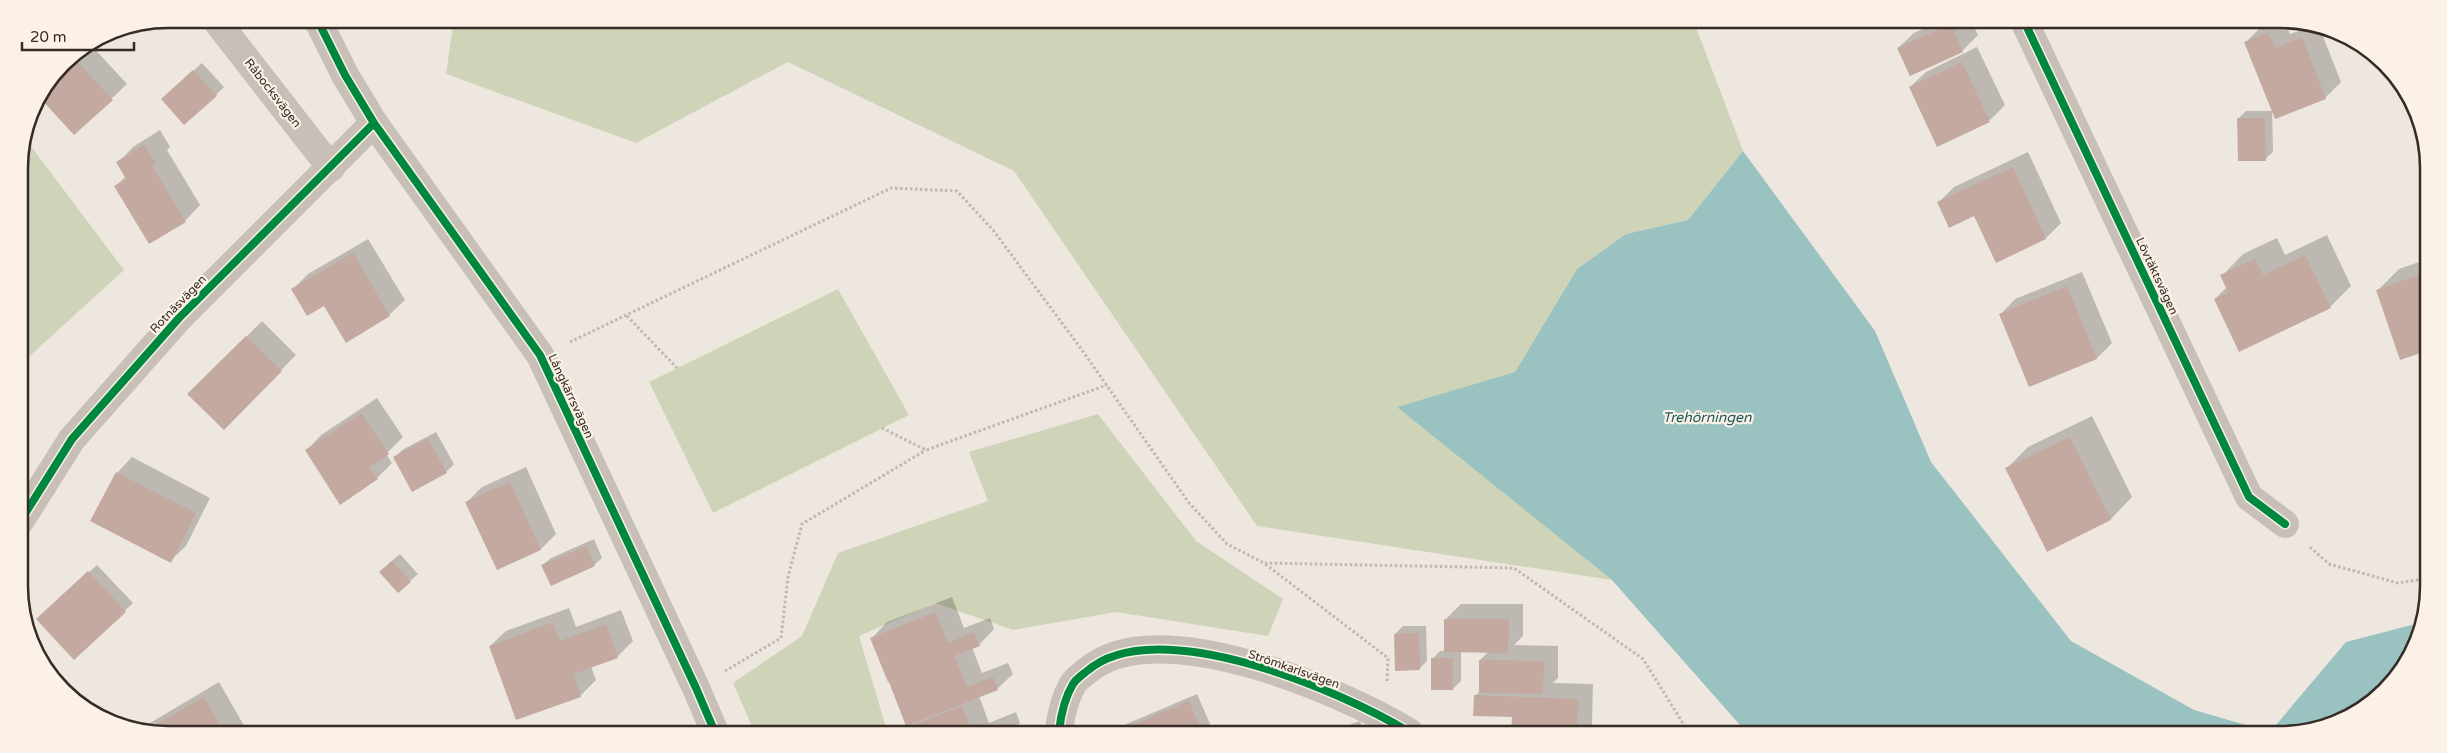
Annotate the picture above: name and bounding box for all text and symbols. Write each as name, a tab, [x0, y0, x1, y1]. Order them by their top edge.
scale bar	[22, 20, 135, 52]
text: 20 m	[30, 28, 67, 46]
street label: Råbocksvägen	[242, 56, 304, 130]
street label: Lövtäktsvägen	[2133, 235, 2181, 317]
street label: Rotnäsvägen	[147, 272, 209, 336]
street label: Långkärrsvägen	[545, 352, 597, 440]
water label: Trehörningen	[1663, 409, 1752, 426]
street label: Strömkarlsvägen	[1247, 647, 1341, 691]

